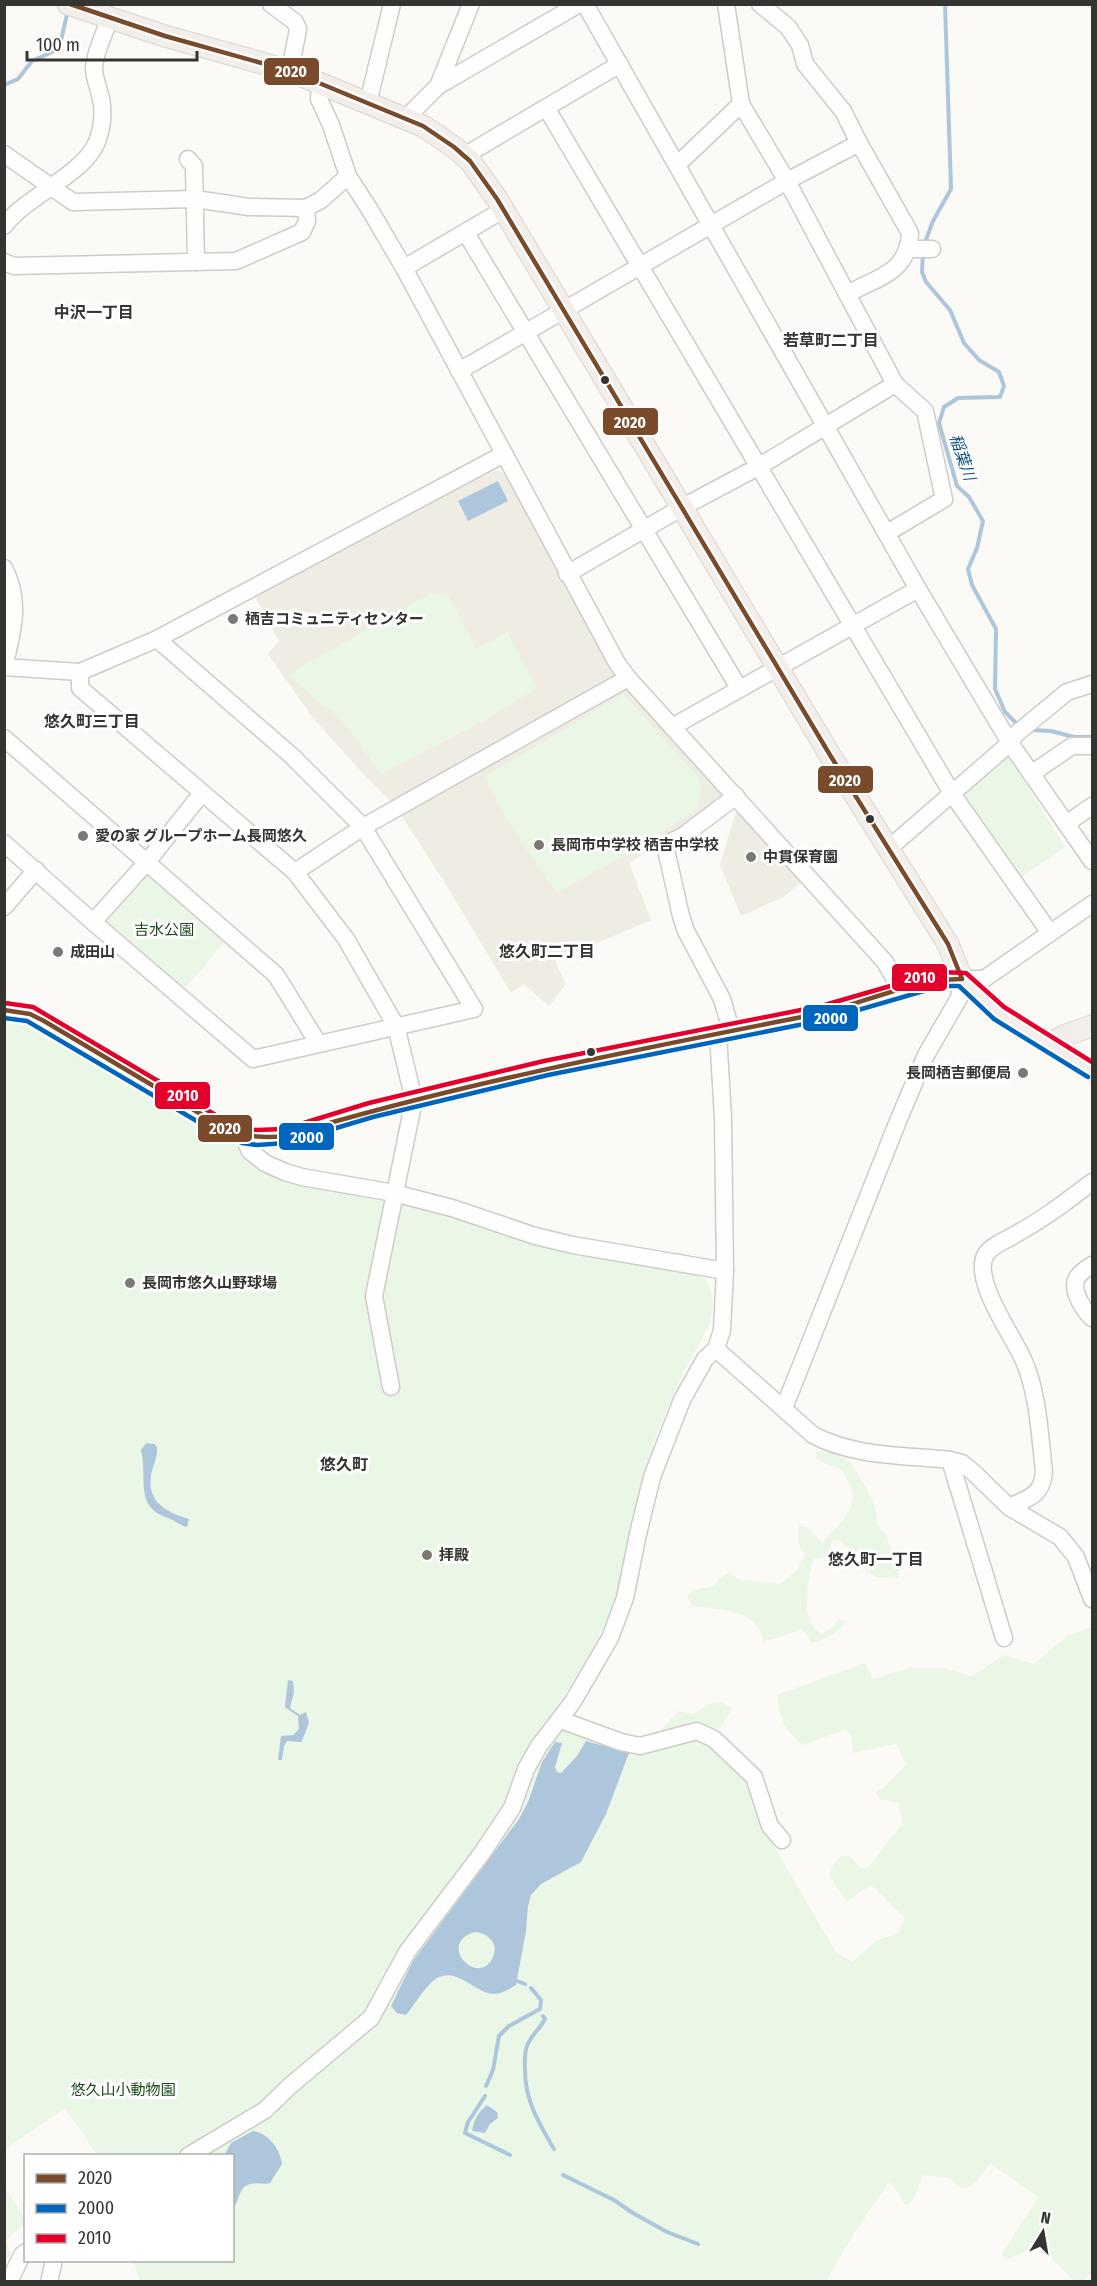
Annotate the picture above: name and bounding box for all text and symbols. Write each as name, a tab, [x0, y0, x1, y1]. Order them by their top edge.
scale bar	[27, 24, 196, 62]
text: 100 m	[36, 34, 80, 56]
line badge: 2020	[263, 57, 320, 86]
text: 2020	[274, 62, 307, 81]
district label: 中沢一丁目	[54, 303, 134, 322]
district label: 若草町二丁目	[783, 331, 879, 350]
unlabelled marker	[599, 374, 611, 386]
line badge: 2020	[602, 407, 659, 436]
text: 2020	[613, 413, 646, 432]
water label: 稲葉川	[946, 431, 980, 485]
place label: 栖吉コミュニティセンター	[245, 610, 424, 628]
marker: 栖吉コミュニティセンター	[226, 612, 240, 626]
district label: 悠久町三丁目	[44, 712, 140, 731]
line badge: 2020	[817, 765, 874, 794]
text: 2020	[828, 771, 861, 790]
unlabelled marker	[864, 813, 876, 825]
place label: 愛の家 グループホーム長岡悠久	[95, 827, 307, 845]
marker: 愛の家 グループホーム長岡悠久	[76, 829, 90, 843]
place label: 長岡市中学校 栖吉中学校	[551, 836, 719, 854]
marker: 長岡市中学校 栖吉中学校	[532, 838, 546, 852]
place label: 中貫保育園	[763, 848, 838, 866]
marker: 中貫保育園	[744, 850, 758, 864]
park label: 吉水公園	[134, 921, 194, 939]
district label: 悠久町二丁目	[499, 942, 595, 961]
place label: 成田山	[70, 943, 115, 961]
marker: 成田山	[51, 945, 65, 959]
line badge: 2010	[891, 963, 948, 992]
text: 2010	[903, 968, 936, 987]
line badge: 2000	[802, 1004, 859, 1032]
text: 2000	[813, 1009, 848, 1028]
unlabelled marker	[585, 1046, 597, 1058]
place label: 長岡栖吉郵便局	[906, 1064, 1011, 1082]
marker: 長岡栖吉郵便局	[1016, 1066, 1030, 1080]
line badge: 2010	[154, 1081, 211, 1110]
text: 2010	[166, 1086, 199, 1105]
line badge: 2020	[197, 1114, 253, 1143]
text: 2020	[208, 1119, 241, 1138]
line badge: 2000	[278, 1122, 335, 1151]
text: 2000	[289, 1128, 324, 1147]
place label: 長岡市悠久山野球場	[142, 1274, 277, 1292]
marker: 長岡市悠久山野球場	[123, 1276, 137, 1290]
district label: 悠久町	[320, 1455, 368, 1474]
place label: 拝殿	[439, 1546, 469, 1564]
marker: 拝殿	[420, 1548, 434, 1562]
district label: 悠久町一丁目	[828, 1550, 924, 1569]
park label: 悠久山小動物園	[70, 2081, 176, 2099]
legend	[24, 2154, 234, 2262]
text: 2020	[78, 2167, 112, 2189]
text: 2000	[78, 2197, 114, 2219]
north arrow	[1013, 2202, 1073, 2262]
text: N	[1039, 2208, 1052, 2228]
text: 2010	[78, 2227, 111, 2249]

